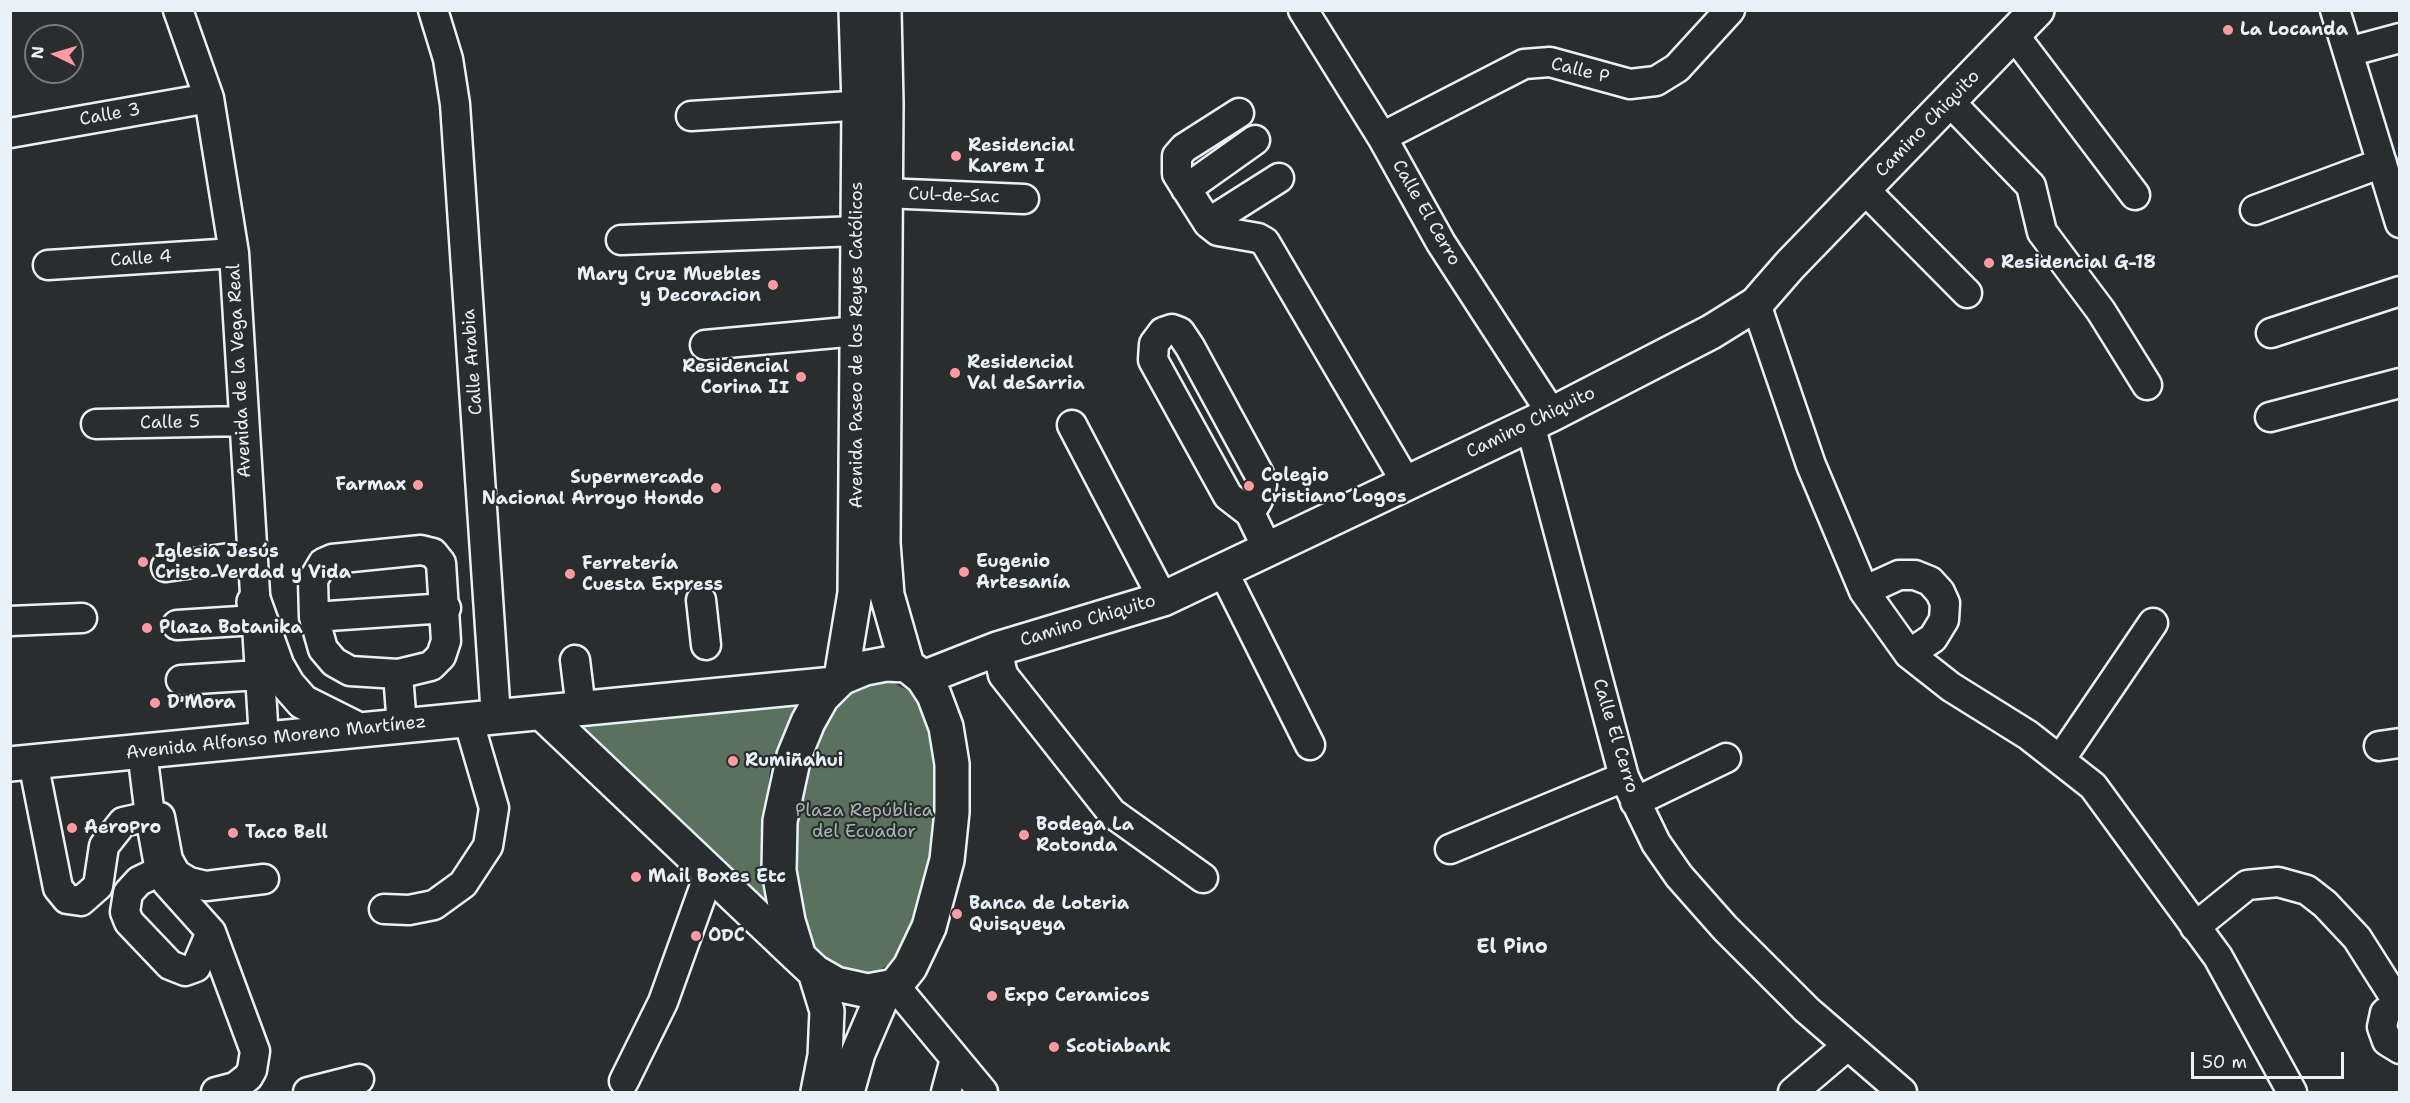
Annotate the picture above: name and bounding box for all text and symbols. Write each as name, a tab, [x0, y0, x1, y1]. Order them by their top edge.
place label: La Locanda	[2240, 19, 2348, 41]
marker: La Locanda	[2221, 23, 2235, 37]
north arrow	[24, 24, 84, 84]
text: N	[27, 45, 49, 60]
street label: Calle P	[1549, 53, 1611, 89]
street label: Camino Chiquito	[1871, 66, 1985, 182]
street label: Calle 3	[78, 99, 142, 131]
place label: Residencial Karem I	[968, 135, 1075, 178]
marker: Residencial Karem I	[949, 149, 963, 163]
street label: Calle El Cerro	[1387, 156, 1465, 270]
street label: Avenida Paseo de los Reyes Católicos	[846, 182, 868, 508]
street label: Cul-de-Sac	[908, 184, 1000, 208]
street label: Calle 4	[110, 246, 172, 272]
place label: Residencial G-18	[2001, 252, 2156, 274]
marker: Residencial G-18	[1982, 256, 1996, 270]
street label: Avenida de la Vega Real	[224, 263, 256, 479]
place label: Mary Cruz Muebles y Decoracion	[577, 264, 761, 306]
marker: Mary Cruz Muebles y Decoracion	[766, 278, 780, 292]
street label: Calle Arabia	[459, 308, 487, 416]
place label: Residencial Val deSarria	[967, 352, 1085, 394]
place label: Residencial Corina II	[682, 356, 789, 398]
marker: Residencial Val deSarria	[948, 366, 962, 380]
marker: Residencial Corina II	[794, 370, 808, 384]
street label: Camino Chiquito	[1463, 382, 1599, 464]
street label: Calle 5	[140, 412, 200, 434]
place label: Colegio Cristiano Logos	[1261, 465, 1406, 508]
place label: Supermercado Nacional Arroyo Hondo	[482, 467, 704, 510]
place label: Farmax	[335, 474, 406, 496]
marker: Farmax	[411, 478, 425, 492]
marker: Colegio Cristiano Logos	[1242, 479, 1256, 493]
marker: Supermercado Nacional Arroyo Hondo	[709, 481, 723, 495]
place label: Iglesia Jesús Cristo Verdad y Vida	[155, 541, 351, 584]
place label: Eugenio Artesanía	[976, 551, 1070, 594]
place label: Ferretería Cuesta Express	[582, 553, 723, 596]
marker: Iglesia Jesús Cristo Verdad y Vida	[136, 555, 150, 569]
marker: Eugenio Artesanía	[957, 565, 971, 579]
marker: Ferretería Cuesta Express	[563, 567, 577, 581]
street label: Camino Chiquito	[1018, 590, 1158, 652]
place label: Plaza Botanika	[159, 617, 303, 639]
marker: Plaza Botanika	[140, 621, 154, 635]
street label: Calle El Cerro	[1587, 676, 1643, 796]
place label: D'Mora	[167, 692, 236, 714]
marker: D'Mora	[148, 696, 162, 710]
street label: Avenida Alfonso Moreno Martínez	[125, 711, 427, 765]
place label: Rumiñahui	[745, 750, 843, 772]
marker: Rumiñahui	[726, 754, 740, 768]
park label: Plaza República del Ecuador	[795, 800, 933, 842]
place label: Bodega La Rotonda	[1036, 814, 1134, 856]
place label: AeroPro	[84, 817, 161, 839]
marker: AeroPro	[65, 821, 79, 835]
place label: Taco Bell	[245, 822, 328, 844]
marker: Taco Bell	[226, 826, 240, 840]
marker: Bodega La Rotonda	[1017, 828, 1031, 842]
place label: Mail Boxes Etc	[648, 866, 786, 888]
marker: Mail Boxes Etc	[629, 870, 643, 884]
place label: Banca de Loteria Quisqueya	[969, 893, 1129, 936]
marker: Banca de Loteria Quisqueya	[950, 907, 964, 921]
place label: ODC	[708, 925, 745, 947]
marker: ODC	[689, 929, 703, 943]
district label: El Pino	[1476, 936, 1548, 960]
place label: Expo Ceramicos	[1004, 985, 1150, 1007]
marker: Expo Ceramicos	[985, 989, 999, 1003]
place label: Scotiabank	[1066, 1036, 1171, 1058]
marker: Scotiabank	[1047, 1040, 1061, 1054]
scale bar	[2194, 1040, 2347, 1078]
text: 50 m	[2202, 1050, 2247, 1074]

